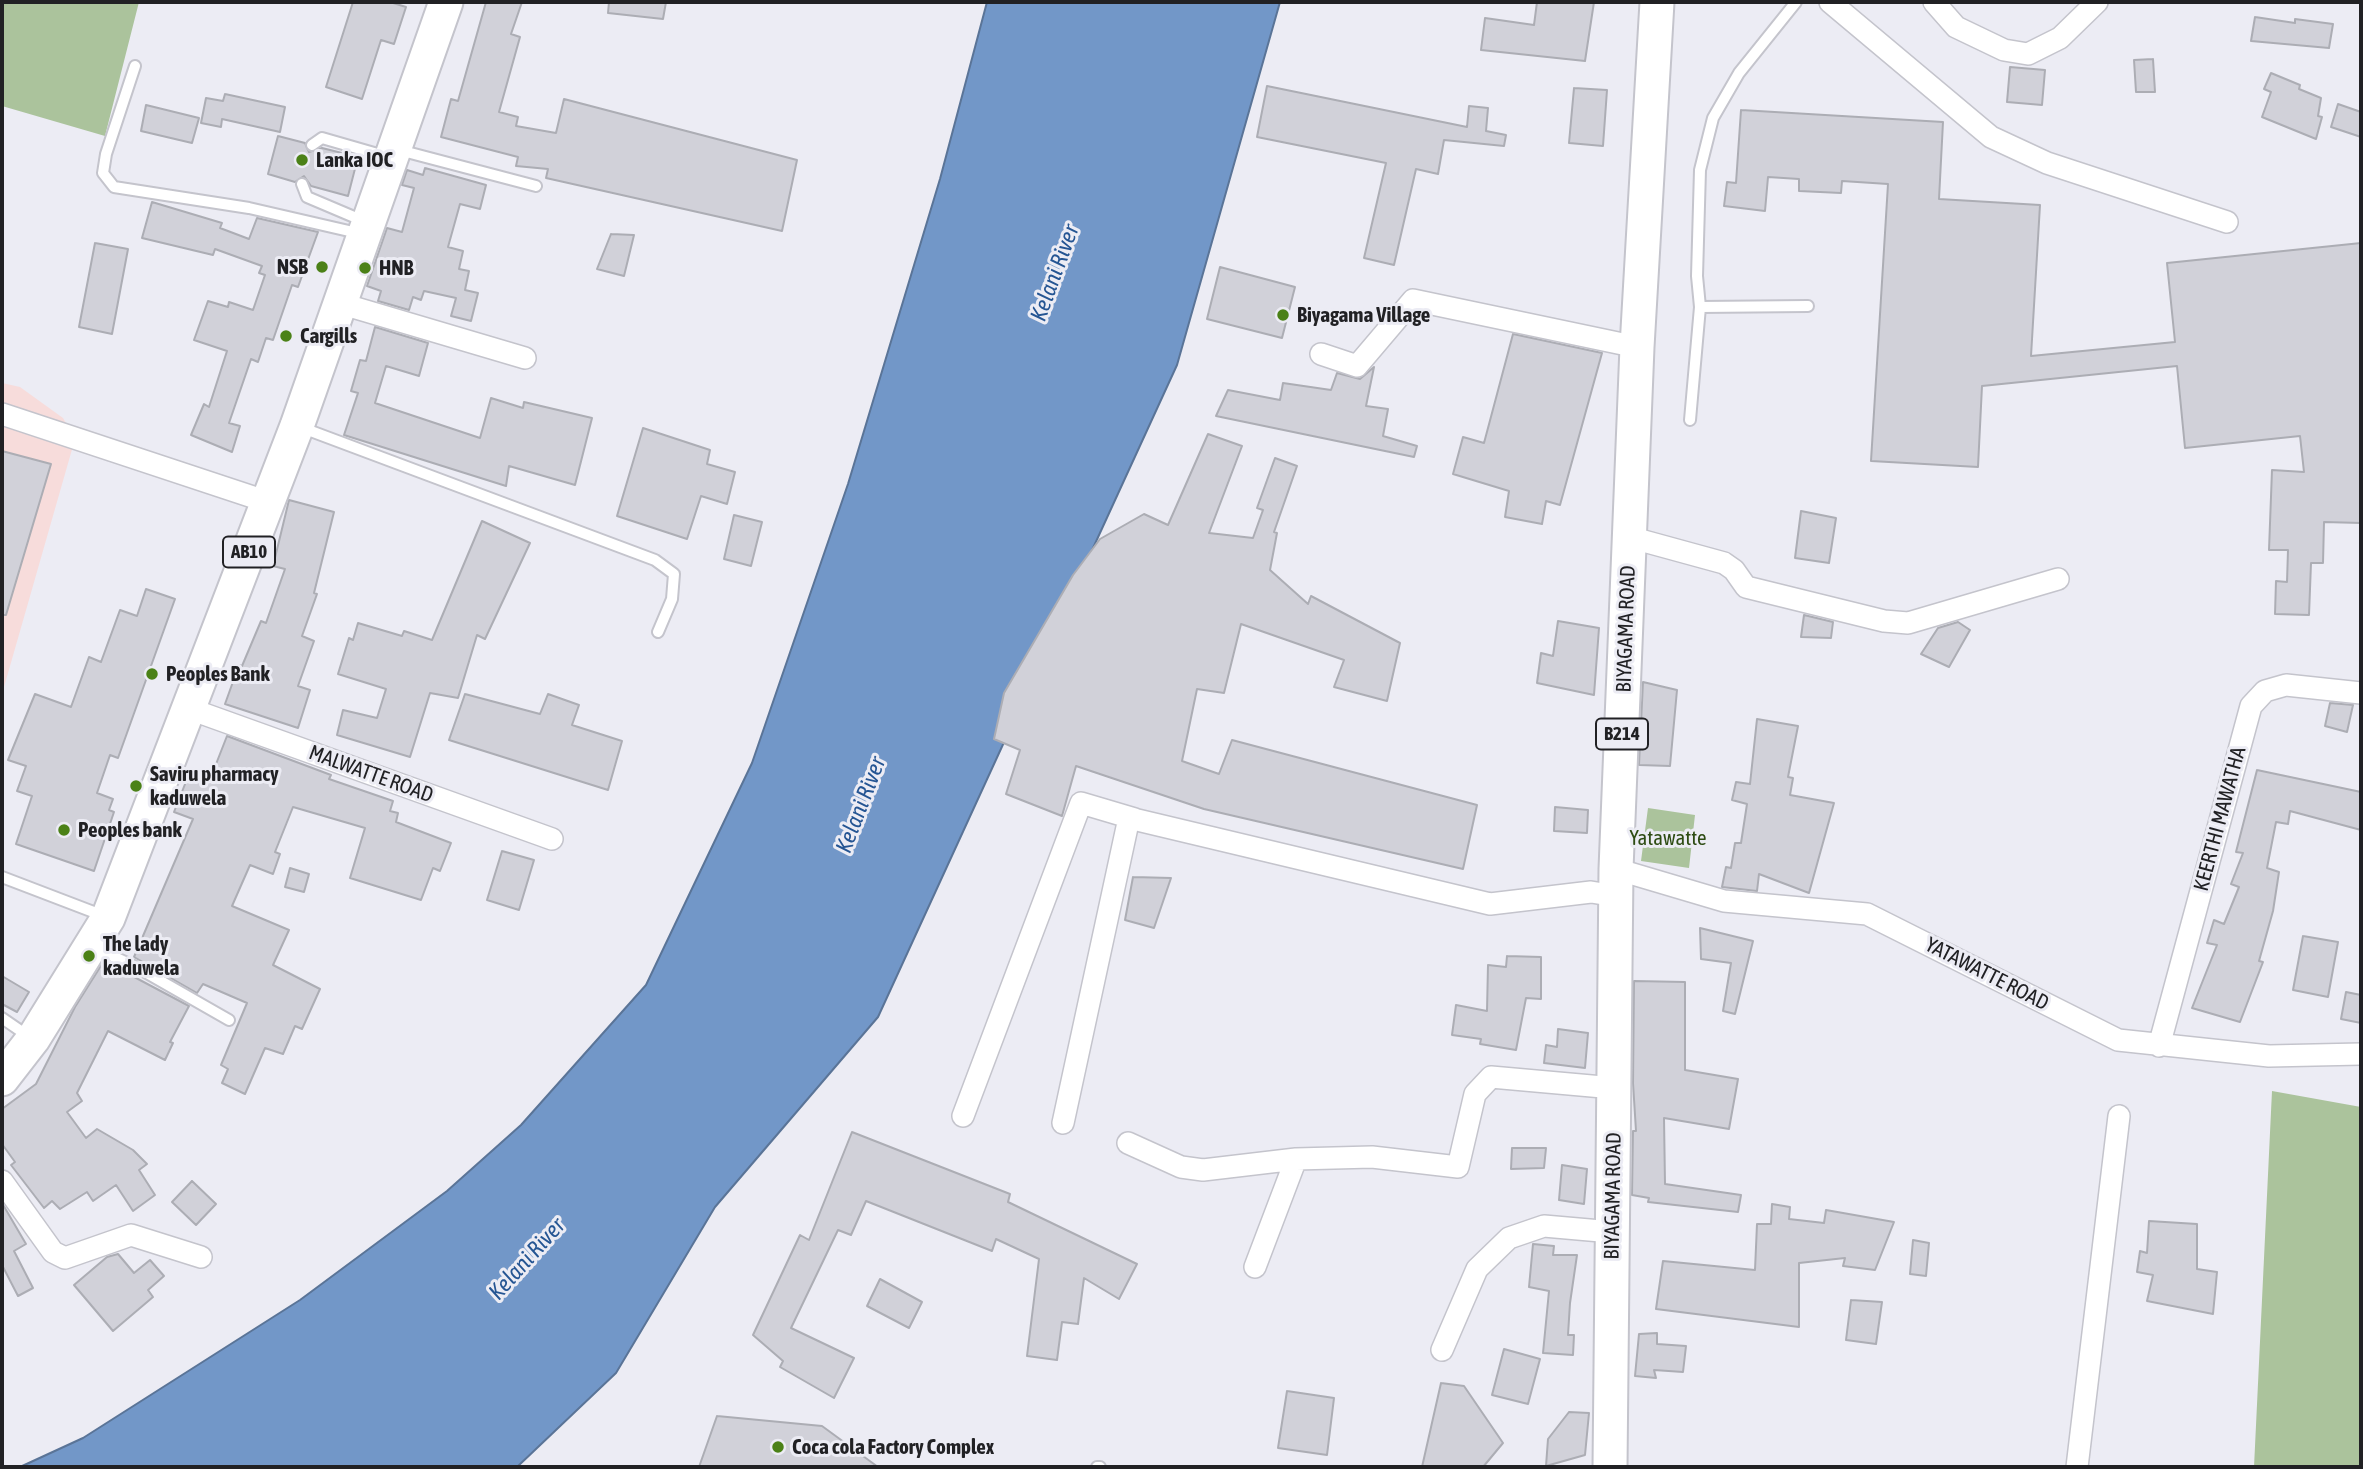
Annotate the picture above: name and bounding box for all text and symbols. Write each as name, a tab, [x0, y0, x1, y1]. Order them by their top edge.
place label: Lanka IOC	[316, 147, 393, 173]
marker: Lanka IOC	[294, 152, 310, 168]
water label: Kelani River	[1025, 221, 1085, 325]
place label: NSB	[277, 254, 308, 280]
place label: HNB	[379, 255, 414, 281]
marker: NSB	[314, 259, 330, 275]
marker: HNB	[357, 260, 373, 276]
place label: Biyagama Village	[1297, 302, 1430, 328]
marker: Biyagama Village	[1275, 307, 1291, 323]
place label: Cargills	[300, 323, 357, 349]
marker: Cargills	[278, 328, 294, 344]
road number: AB10	[223, 537, 275, 568]
street label: BIYAGAMA ROAD	[1611, 565, 1641, 693]
place label: Peoples Bank	[166, 661, 270, 687]
marker: Peoples Bank	[144, 666, 160, 682]
road number: B214	[1596, 719, 1648, 750]
street label: MALWATTE ROAD	[305, 740, 437, 808]
street label: KEERTHI MAWATHA	[2189, 744, 2251, 894]
water label: Kelani River	[830, 753, 892, 857]
place label: Saviru pharmacy kaduwela	[150, 761, 279, 811]
marker: Saviru pharmacy kaduwela	[128, 778, 144, 794]
place label: Peoples bank	[78, 817, 182, 843]
marker: Peoples bank	[56, 822, 72, 838]
park label: Yatawatte	[1629, 825, 1707, 851]
place label: The lady kaduwela	[103, 931, 179, 981]
street label: YATAWATTE ROAD	[1921, 932, 2053, 1016]
marker: The lady kaduwela	[81, 948, 97, 964]
street label: BIYAGAMA ROAD	[1599, 1132, 1627, 1260]
water label: Kelani River	[483, 1212, 571, 1306]
place label: Coca cola Factory Complex	[792, 1434, 994, 1460]
marker: Coca cola Factory Complex	[770, 1439, 786, 1455]

